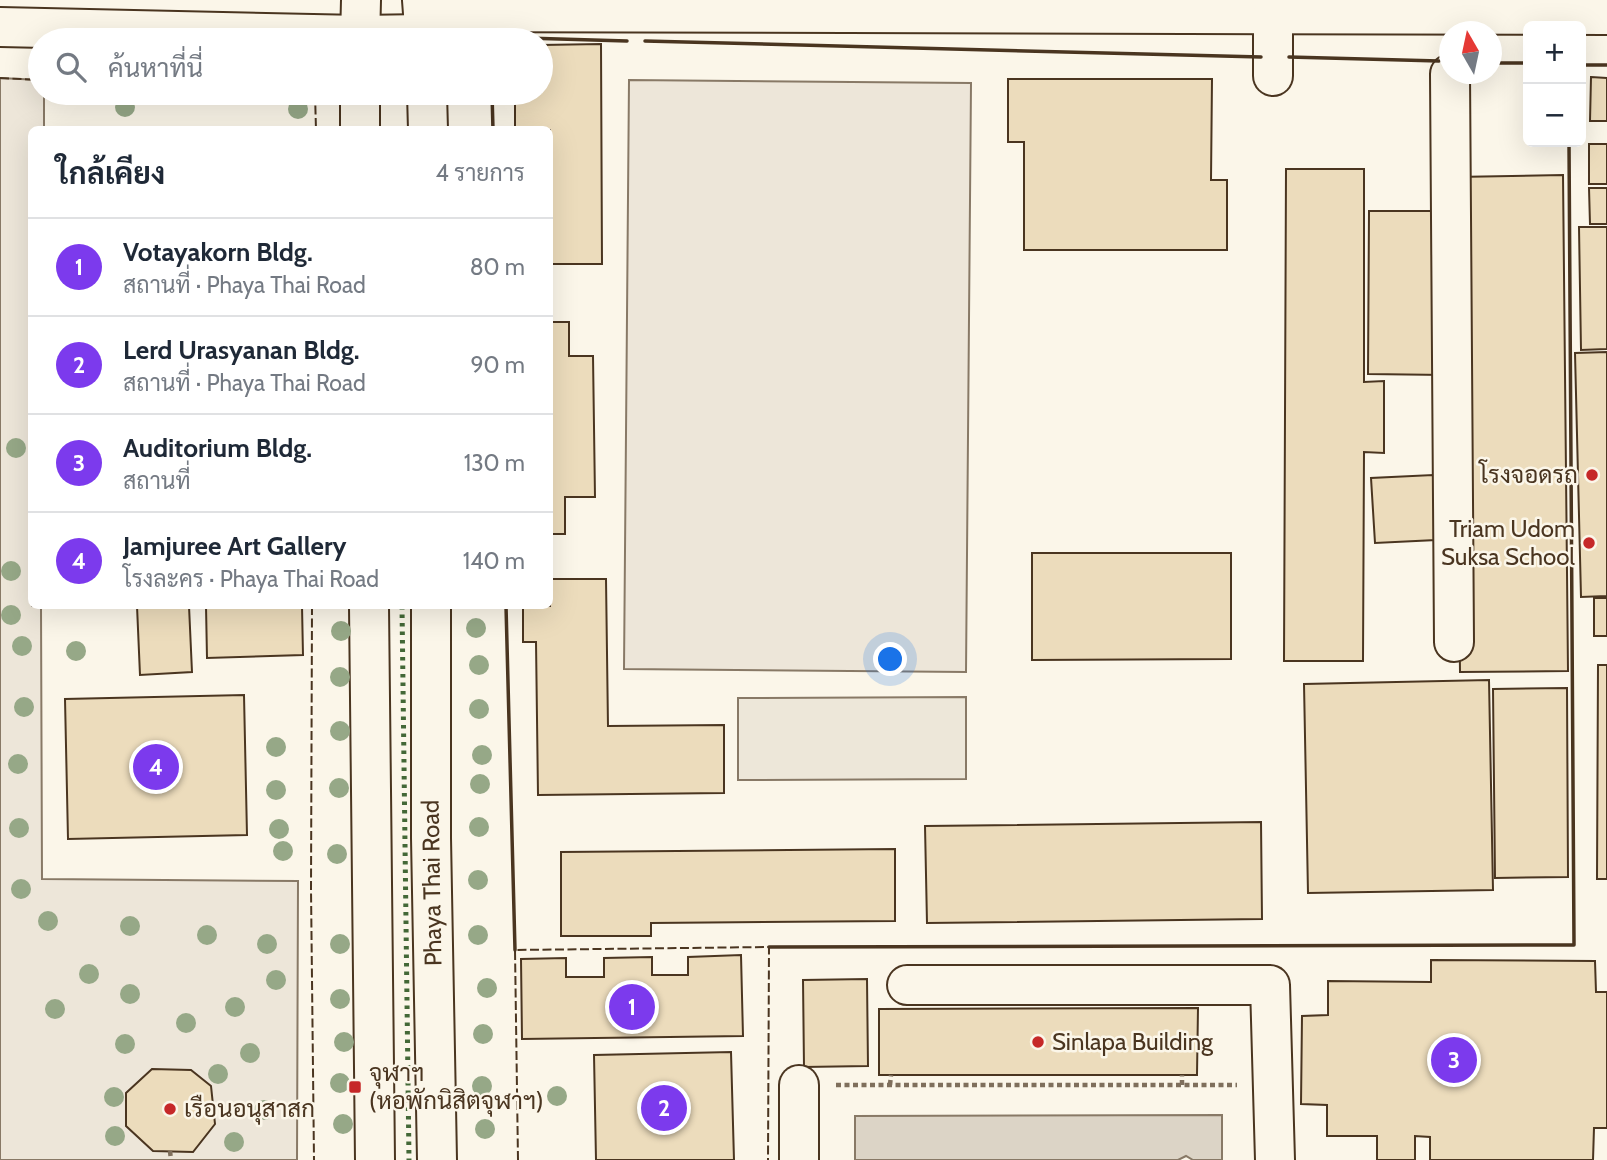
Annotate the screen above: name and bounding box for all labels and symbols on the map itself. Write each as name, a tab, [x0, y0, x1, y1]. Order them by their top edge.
north arrow	[1439, 21, 1502, 84]
place label: โรงจอดรถ	[1477, 459, 1578, 489]
marker: โรงจอดรถ	[1584, 467, 1600, 483]
place label: Triam Udom Suksa School	[1441, 514, 1575, 571]
marker: Triam Udom Suksa School	[1581, 535, 1597, 551]
your location	[873, 642, 907, 676]
pin: 4	[133, 741, 179, 793]
street label: Phaya Thai Road	[416, 800, 447, 966]
pin: 1	[609, 981, 655, 1033]
place label: Sinlapa Building	[1052, 1027, 1214, 1056]
marker: Sinlapa Building	[1030, 1034, 1046, 1050]
pin: 3	[1431, 1034, 1477, 1086]
place label: จุฬาฯ (หอพักนิสิตจุฬาฯ)	[369, 1058, 544, 1117]
marker: จุฬาฯ (หอพักนิสิตจุฬาฯ)	[347, 1079, 363, 1095]
pin: 2	[641, 1082, 687, 1134]
place label: เรือนอนุสาสก	[184, 1094, 315, 1125]
marker: เรือนอนุสาสก	[162, 1101, 178, 1117]

